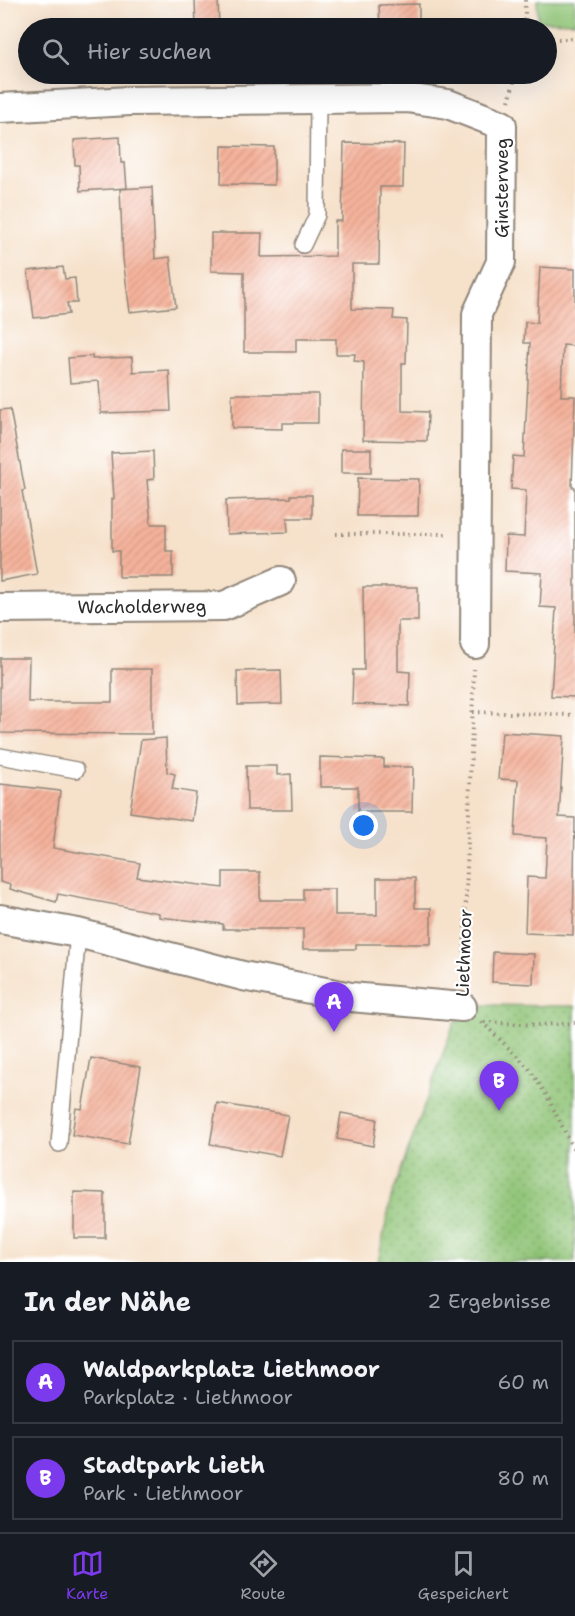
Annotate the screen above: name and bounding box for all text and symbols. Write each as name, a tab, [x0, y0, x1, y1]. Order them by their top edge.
search box	[18, 18, 557, 84]
icon: search	[39, 35, 72, 68]
text: Hier suchen	[87, 37, 212, 66]
street label: Ginsterweg	[490, 138, 514, 238]
street label: Wacholderweg	[77, 594, 207, 619]
your location	[349, 811, 378, 840]
street label: Liethmoor	[450, 908, 478, 998]
pin: A	[314, 982, 354, 1032]
pin: B	[480, 1062, 518, 1111]
text: In der Nähe	[24, 1284, 191, 1319]
text: 2 Ergebnisse	[427, 1288, 551, 1314]
text: Waldparkplatz Liethmoor	[83, 1355, 380, 1384]
text: A	[38, 1369, 53, 1395]
text: 60 m	[497, 1369, 549, 1395]
text: Parkplatz · Liethmoor	[83, 1384, 293, 1410]
text: Stadtpark Lieth	[83, 1451, 265, 1480]
text: B	[39, 1465, 52, 1491]
text: 80 m	[497, 1465, 549, 1491]
text: Park · Liethmoor	[83, 1480, 243, 1506]
tab: Karte	[66, 1547, 108, 1604]
tab: Route	[241, 1547, 286, 1604]
tab: Gespeichert	[418, 1547, 509, 1604]

